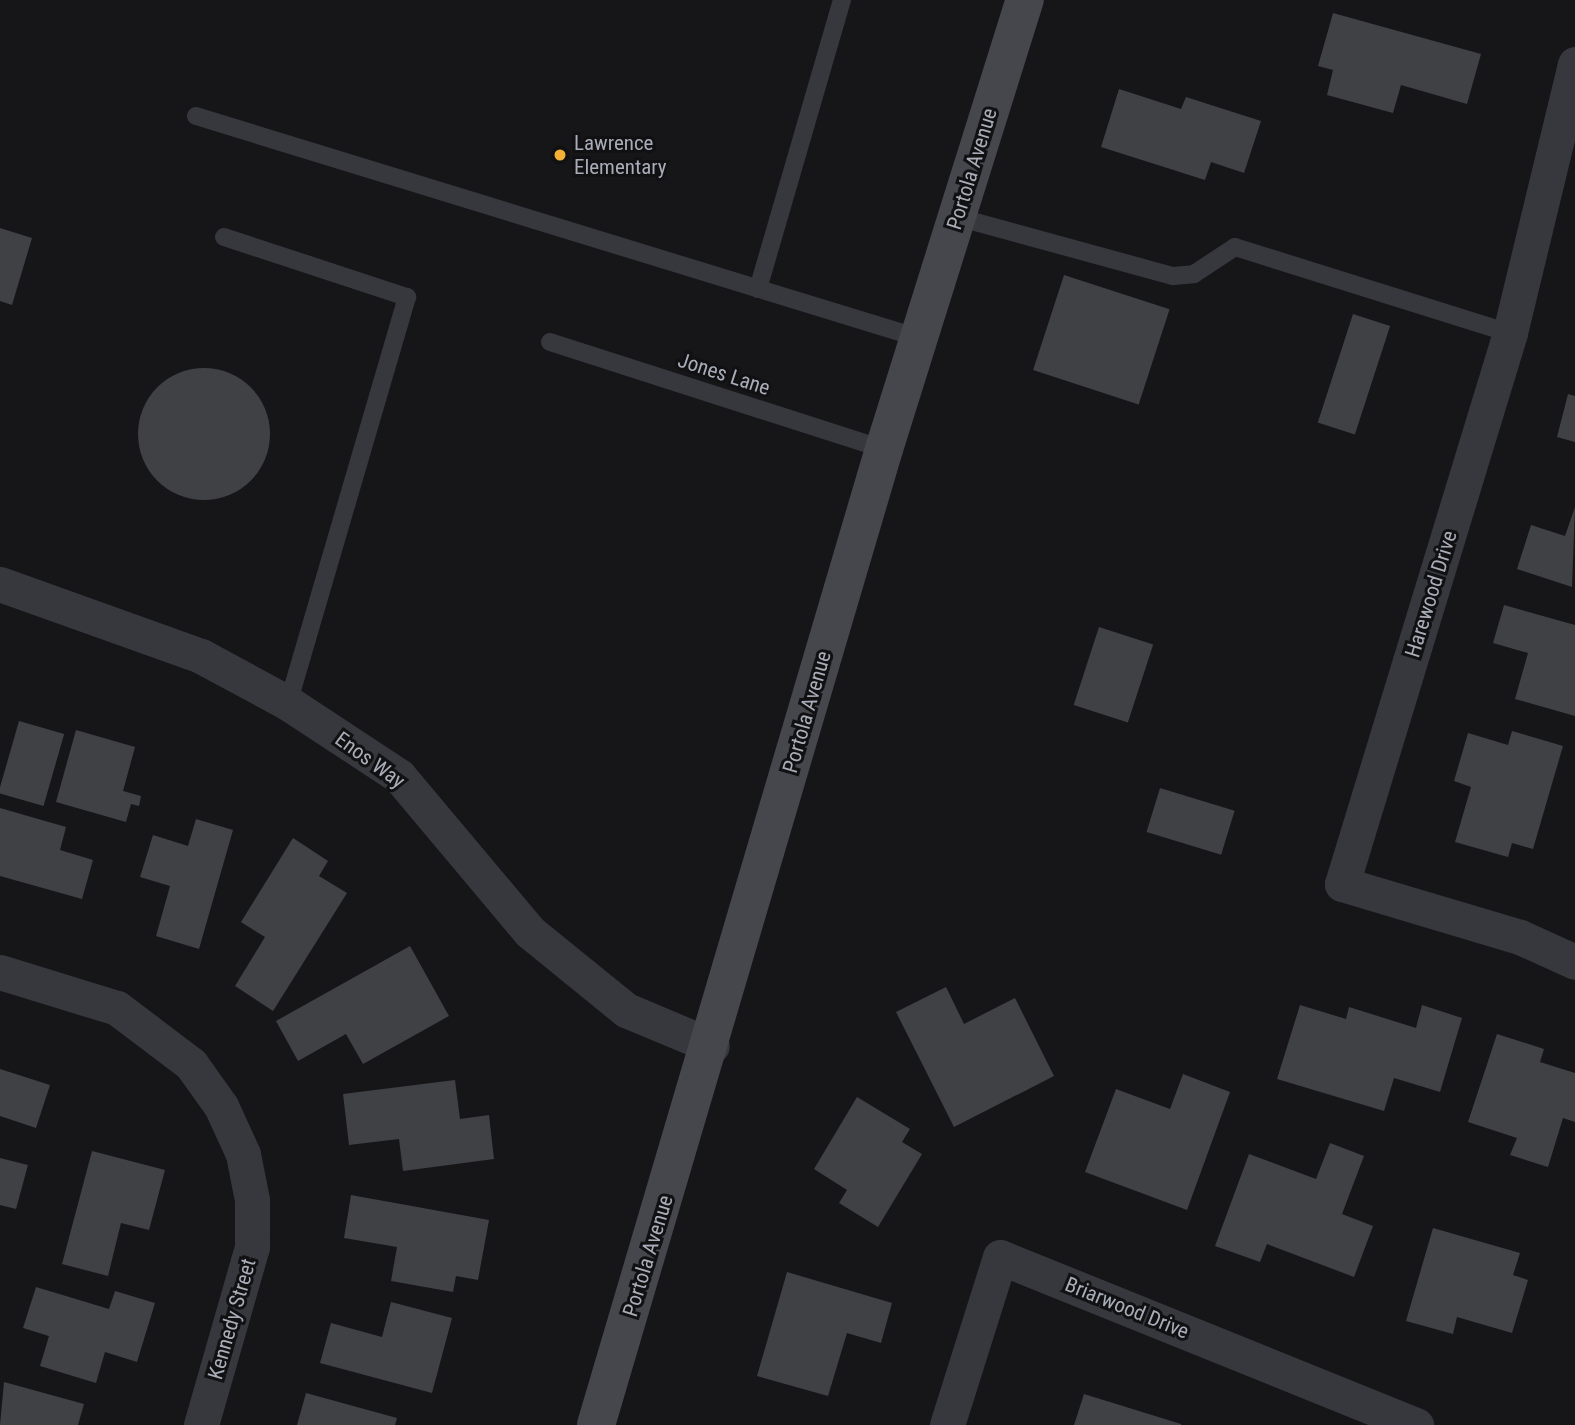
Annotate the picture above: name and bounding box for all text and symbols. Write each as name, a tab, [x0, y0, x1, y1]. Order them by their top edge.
street label: Portola Avenue	[942, 105, 1002, 233]
place label: Lawrence Elementary	[574, 130, 667, 180]
marker: Lawrence Elementary	[552, 147, 568, 163]
street label: Jones Lane	[675, 347, 773, 401]
street label: Harewood Drive	[1400, 528, 1462, 660]
street label: Portola Avenue	[778, 648, 836, 776]
street label: Enos Way	[330, 726, 410, 794]
street label: Portola Avenue	[618, 1192, 678, 1320]
street label: Kennedy Street	[203, 1256, 261, 1382]
street label: Briarwood Drive	[1061, 1272, 1193, 1344]

